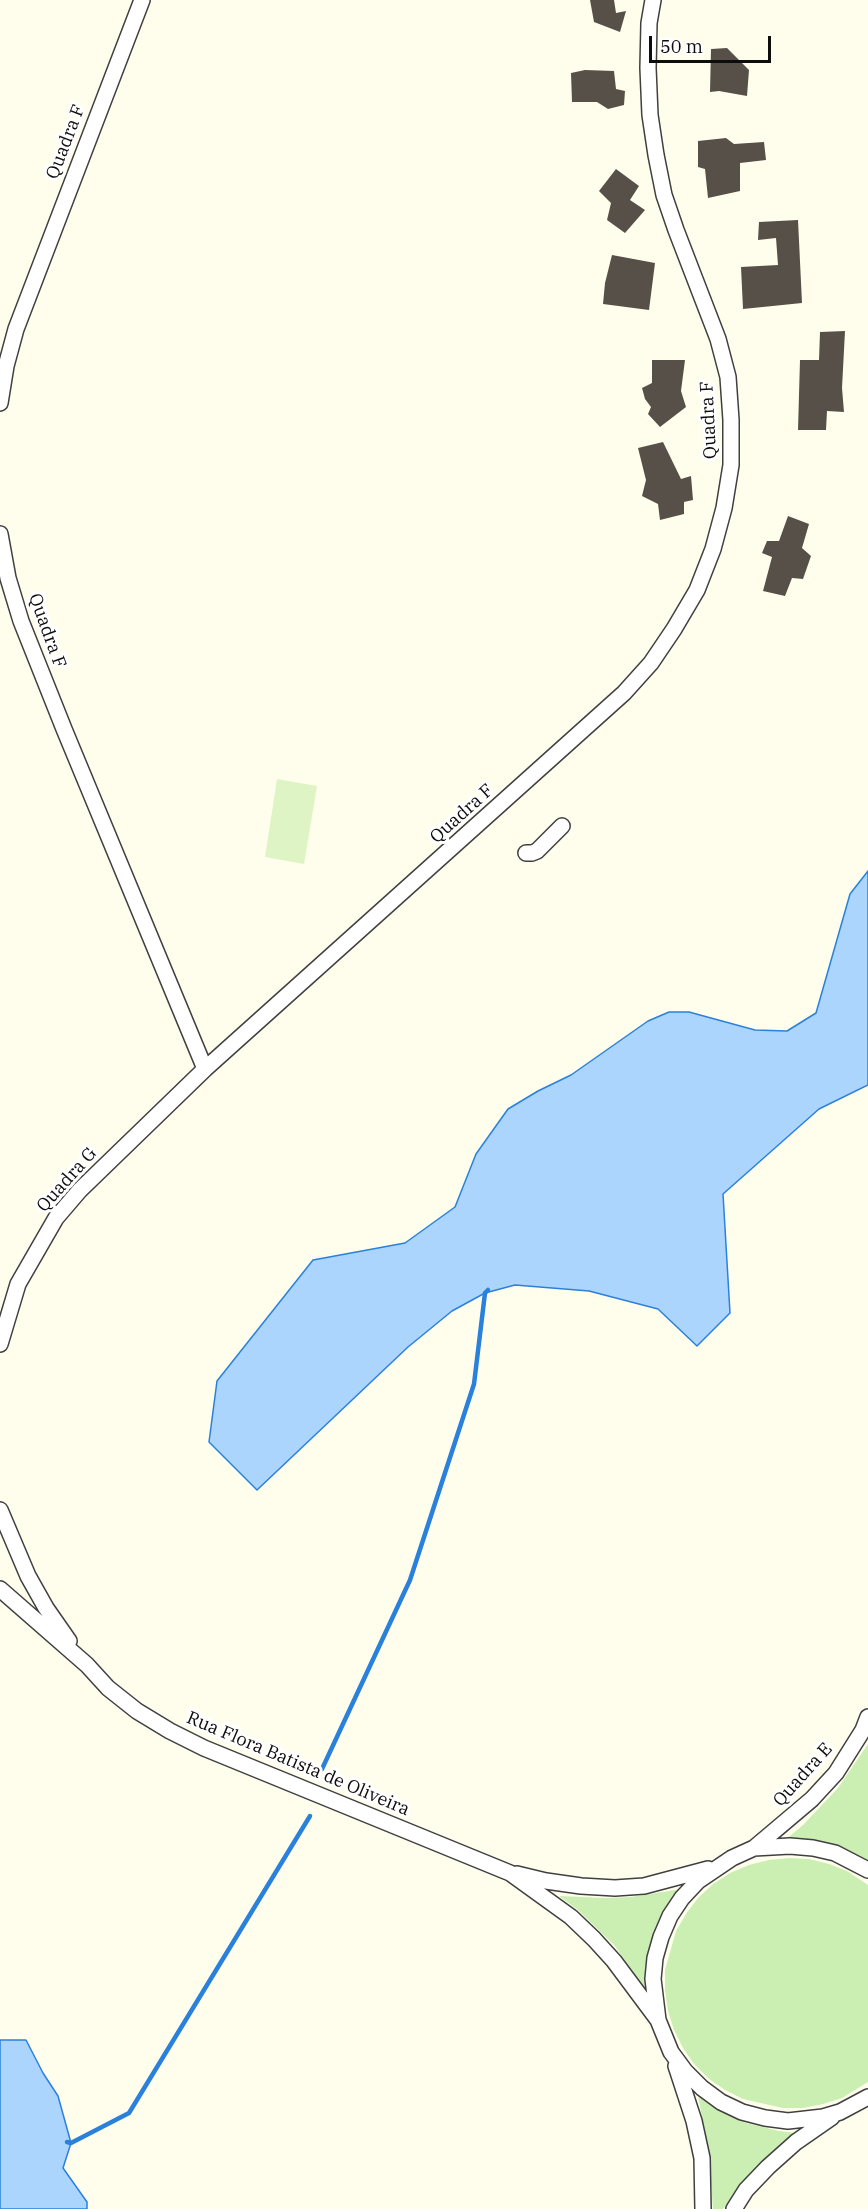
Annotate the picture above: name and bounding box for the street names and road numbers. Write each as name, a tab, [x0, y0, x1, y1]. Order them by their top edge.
street label: Quadra F	[42, 102, 90, 182]
street label: Quadra F	[696, 380, 722, 460]
street label: Quadra F	[24, 591, 70, 671]
street label: Quadra F	[426, 780, 498, 848]
street label: Quadra G	[32, 1143, 102, 1217]
street label: Rua Flora Batista de Oliveira	[183, 1707, 413, 1821]
street label: Quadra E	[769, 1739, 837, 1811]

